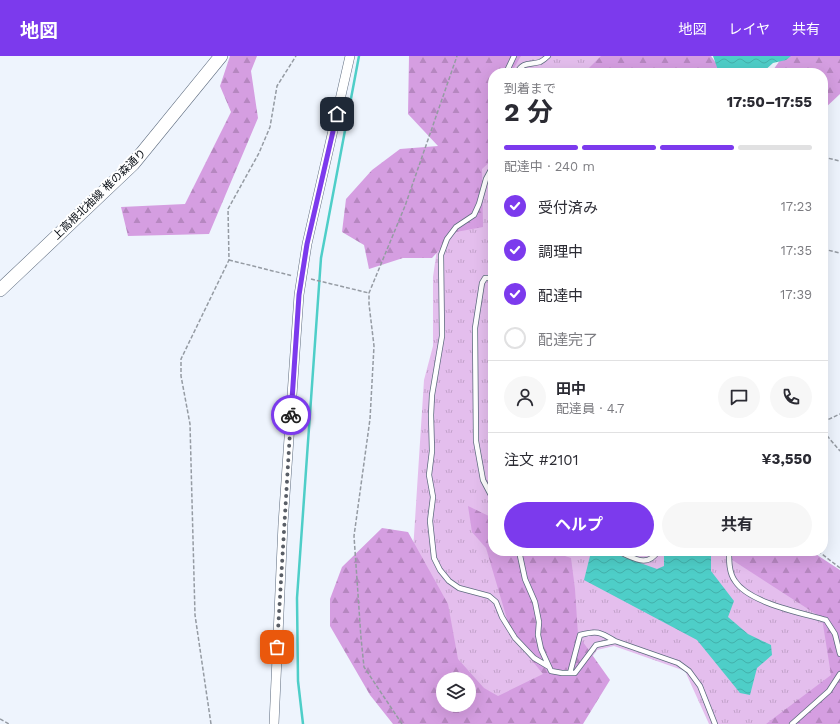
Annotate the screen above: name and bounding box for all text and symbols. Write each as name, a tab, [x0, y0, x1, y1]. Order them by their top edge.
text: 地図	[20, 19, 58, 42]
text: 地図	[678, 21, 706, 37]
text: レイヤ	[728, 21, 770, 37]
text: 共有	[792, 21, 820, 37]
text: 到着まで	[504, 81, 556, 96]
text: 17:50–17:55	[727, 93, 812, 111]
pin	[320, 97, 354, 131]
text: 2 分	[504, 97, 553, 127]
icon: home	[326, 103, 348, 125]
street label: 上高根北袖線 椎の森通り	[50, 146, 149, 242]
text: 配達中 · 240 m	[504, 159, 595, 174]
icon: check	[504, 195, 526, 217]
text: 受付済み	[538, 199, 598, 217]
text: 17:23	[781, 199, 812, 214]
icon: check	[504, 239, 526, 261]
text: 調理中	[538, 243, 583, 261]
text: 17:35	[781, 243, 812, 258]
icon: check	[504, 283, 526, 305]
text: 配達中	[538, 287, 583, 305]
text: 17:39	[780, 287, 812, 302]
text: 配達完了	[538, 331, 598, 349]
button: person	[504, 376, 546, 418]
button: chat	[718, 376, 760, 418]
button: phone	[770, 376, 812, 418]
text: 田中	[556, 380, 586, 398]
courier	[271, 395, 311, 435]
text: 配達員 · 4.7	[556, 401, 624, 416]
icon: bike	[280, 404, 302, 426]
text: ¥3,550	[762, 450, 812, 468]
text: 注文 #2101	[504, 451, 578, 469]
button: ヘルプ	[504, 502, 654, 548]
button: 共有	[662, 502, 812, 548]
pin	[260, 630, 294, 664]
icon: bag	[266, 636, 288, 658]
map controls	[436, 672, 476, 712]
button: layers	[436, 672, 476, 712]

